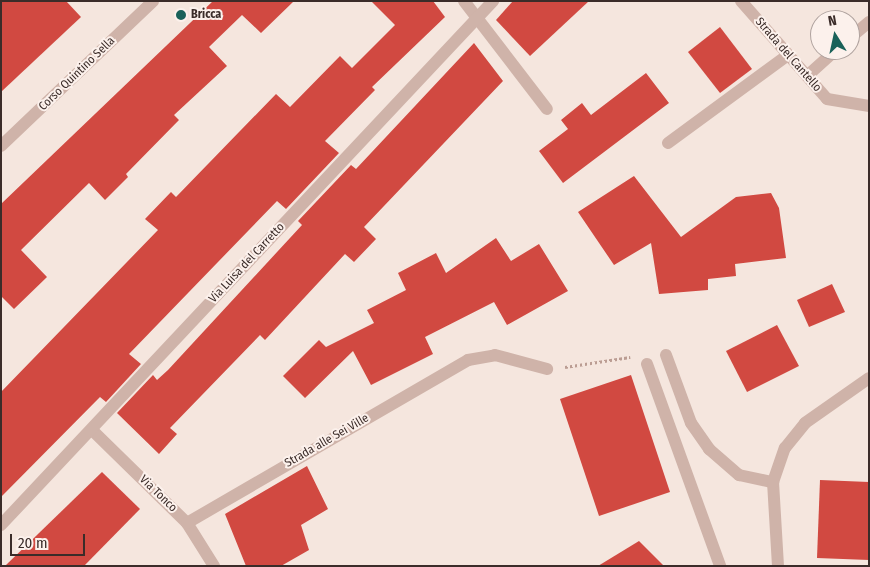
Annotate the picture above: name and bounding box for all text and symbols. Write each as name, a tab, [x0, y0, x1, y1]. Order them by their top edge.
place label: Bricca	[191, 8, 221, 22]
marker: Bricca	[175, 9, 187, 21]
north arrow	[810, 10, 860, 60]
text: N	[827, 12, 838, 30]
street label: Strada del Cantello	[752, 15, 824, 95]
street label: Corso Quintino Sella	[36, 34, 118, 114]
street label: Via Luisa del Carretto	[206, 220, 288, 306]
street label: Strada alle Sei Ville	[282, 411, 372, 471]
street label: Via Tonco	[136, 473, 180, 515]
scale bar	[12, 524, 88, 556]
text: 20 m	[18, 534, 48, 552]

